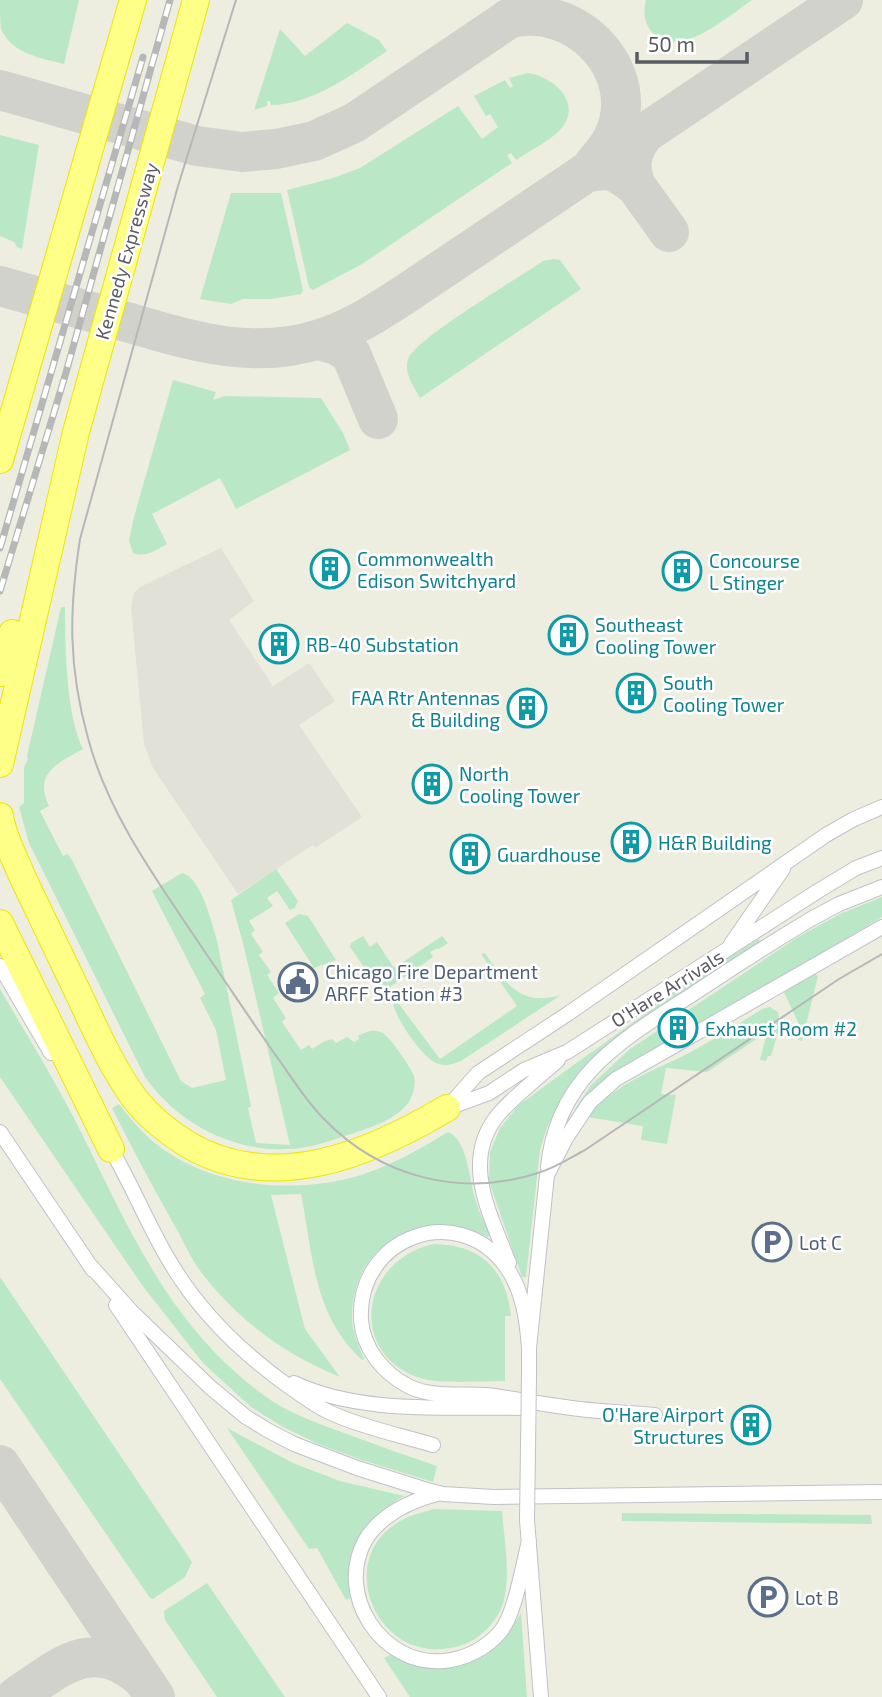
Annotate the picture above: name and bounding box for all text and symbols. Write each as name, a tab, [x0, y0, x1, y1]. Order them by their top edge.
scale bar	[637, 21, 747, 65]
text: 50 m	[648, 31, 695, 56]
street label: Kennedy Expressway	[90, 160, 162, 342]
place label: Commonwealth Edison Switchyard	[357, 547, 516, 592]
building icon: Commonwealth Edison Switchyard	[309, 548, 351, 590]
place label: Concourse L Stinger	[709, 549, 800, 594]
building icon: Concourse L Stinger	[661, 550, 703, 592]
place label: Southeast Cooling Tower	[595, 613, 717, 658]
building icon: Southeast Cooling Tower	[547, 614, 589, 656]
building icon: RB-40 Substation	[258, 623, 300, 665]
place label: RB-40 Substation	[306, 633, 459, 656]
place label: South Cooling Tower	[663, 671, 785, 716]
building icon: South Cooling Tower	[615, 672, 657, 714]
place label: FAA Rtr Antennas & Building	[351, 686, 500, 731]
building icon: FAA Rtr Antennas & Building	[506, 687, 548, 729]
place label: North Cooling Tower	[459, 762, 581, 807]
building icon: North Cooling Tower	[411, 763, 453, 805]
building icon: H&R Building	[610, 821, 652, 863]
place label: H&R Building	[658, 831, 772, 854]
building icon: Guardhouse	[449, 833, 491, 875]
place label: Guardhouse	[497, 843, 601, 866]
street label: O'Hare Arrivals	[606, 944, 728, 1032]
place label: Chicago Fire Department ARFF Station #3	[325, 960, 538, 1005]
public building icon: Chicago Fire Department ARFF Station #3	[277, 961, 319, 1003]
building icon: Exhaust Room #2	[657, 1007, 699, 1049]
place label: Exhaust Room #2	[705, 1017, 857, 1040]
parking icon: Lot C	[751, 1221, 793, 1263]
place label: Lot C	[799, 1231, 842, 1254]
place label: O'Hare Airport Structures	[602, 1403, 724, 1448]
building icon: O'Hare Airport Structures	[730, 1404, 772, 1446]
parking icon: Lot B	[747, 1576, 789, 1618]
place label: Lot B	[795, 1586, 839, 1609]

